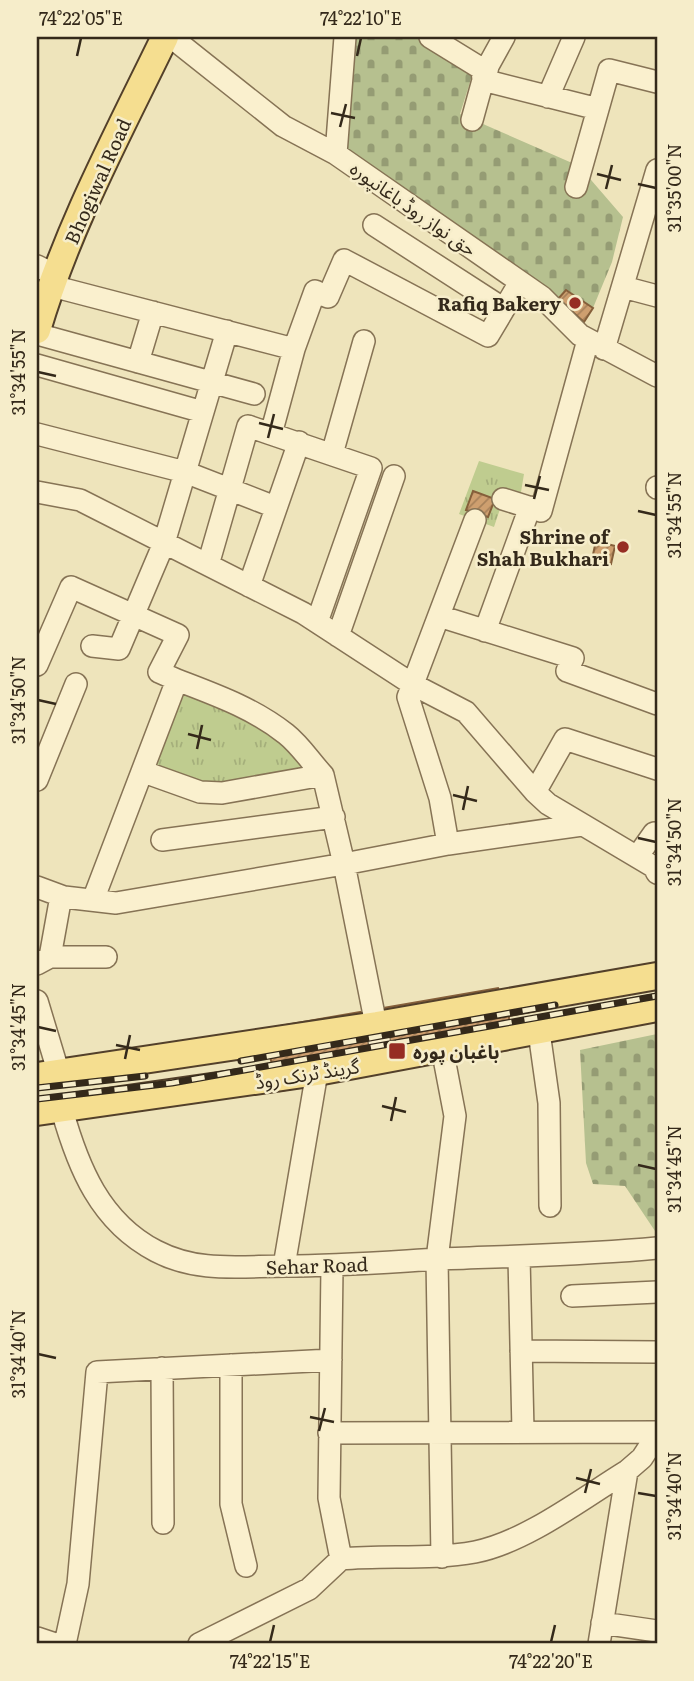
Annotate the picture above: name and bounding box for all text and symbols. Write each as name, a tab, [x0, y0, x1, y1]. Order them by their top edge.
text: 74°22'05"E	[39, 4, 123, 31]
text: 74°22'10"E	[320, 4, 402, 31]
street label: Bhogiwal Road	[57, 113, 137, 249]
text: 31°35'00"N	[660, 144, 687, 232]
street label: حق نواز روڈ باغانپورہ	[345, 154, 483, 262]
place label: Rafiq Bakery	[437, 289, 561, 317]
marker: Rafiq Bakery	[567, 295, 583, 311]
text: 31°34'55"N	[4, 328, 31, 416]
text: 31°34'55"N	[660, 471, 687, 559]
place label: Shrine of Shah Bukhari	[477, 522, 611, 572]
marker: Shrine of Shah Bukhari	[615, 539, 631, 555]
text: 31°34'50"N	[4, 656, 31, 744]
text: 31°34'50"N	[660, 798, 687, 886]
text: 31°34'45"N	[4, 983, 31, 1071]
place label: باغبان پورہ	[413, 1037, 500, 1065]
marker: باغبان پورہ	[387, 1041, 407, 1061]
street label: گرینڈ ٹرنک روڈ	[253, 1051, 362, 1095]
text: 31°34'45"N	[660, 1125, 687, 1213]
street label: Sehar Road	[265, 1249, 369, 1281]
text: 31°34'40"N	[4, 1309, 31, 1399]
text: 31°34'40"N	[660, 1451, 687, 1541]
text: 74°22'15"E	[230, 1647, 310, 1674]
text: 74°22'20"E	[509, 1647, 593, 1674]

